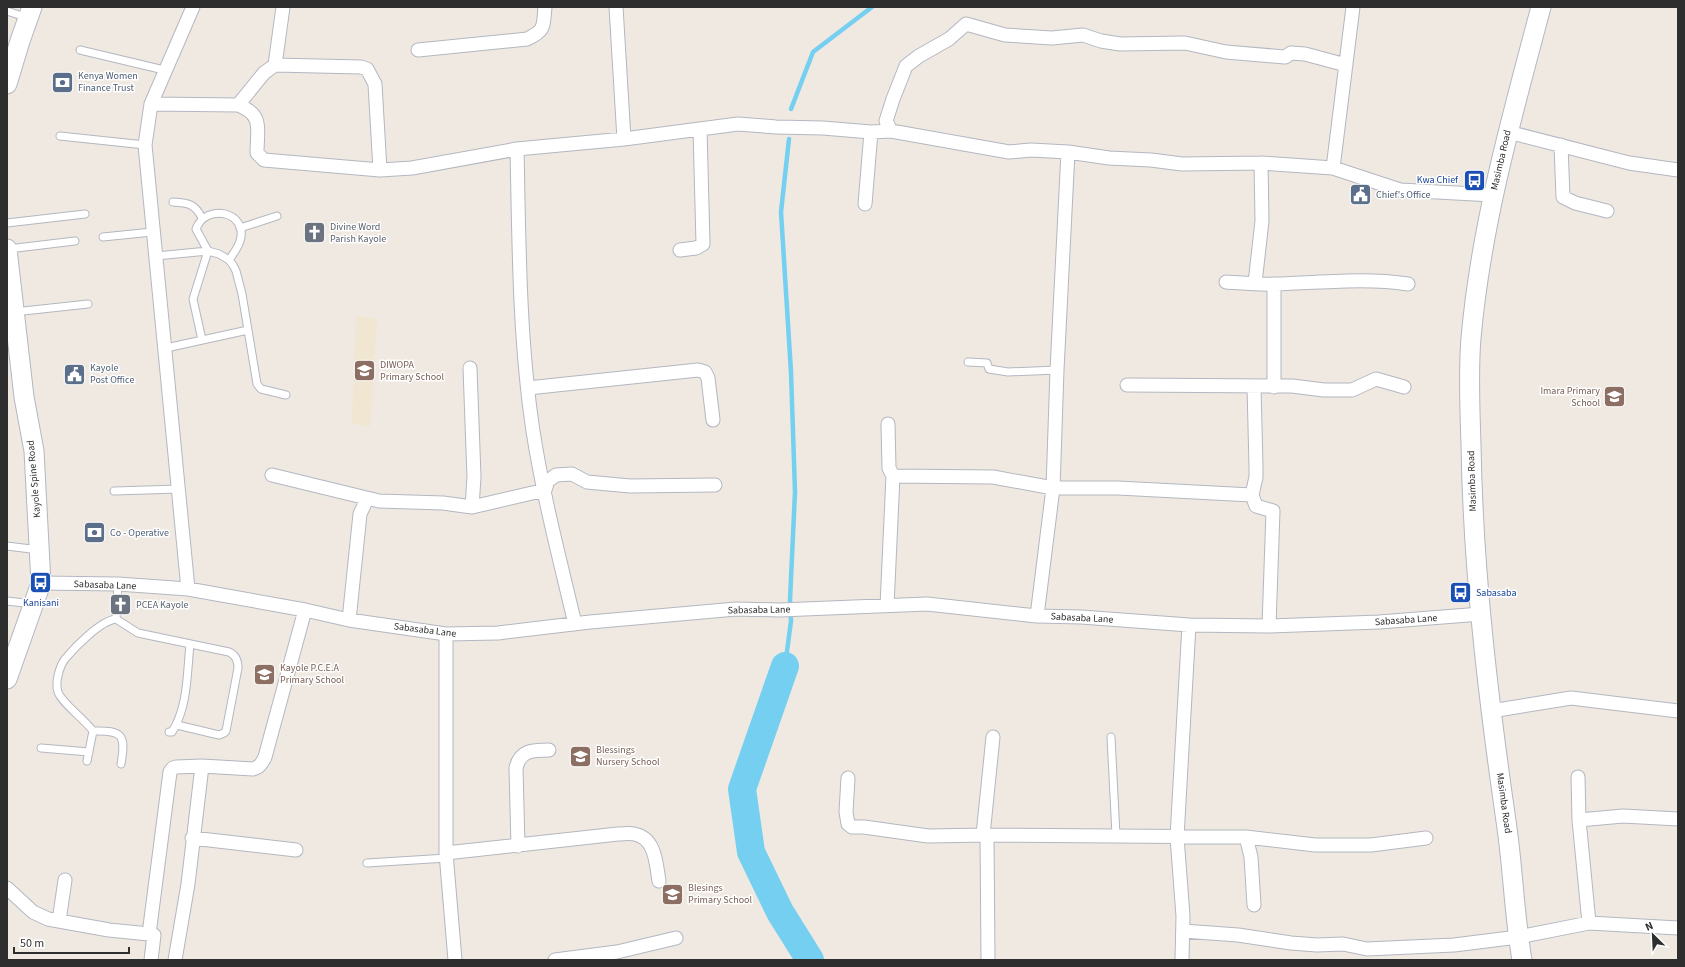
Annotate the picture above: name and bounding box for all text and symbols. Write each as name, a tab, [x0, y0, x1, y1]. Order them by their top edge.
bank icon: Kenya Women Finance Trust	[50, 69, 76, 95]
place label: Kenya Women Finance Trust	[78, 69, 138, 95]
street label: Masimba Road	[1487, 129, 1515, 191]
bus stop icon: Kwa Chief	[1461, 167, 1487, 193]
place label: Kwa Chief	[1417, 173, 1459, 187]
public building icon: Chief's Office	[1347, 182, 1373, 208]
place label: Chief's Office	[1376, 188, 1431, 202]
church icon: Divine Word Parish Kayole	[301, 220, 327, 246]
place label: Divine Word Parish Kayole	[330, 220, 386, 246]
school or university icon: DIWOPA Primary School	[351, 358, 377, 384]
place label: DIWOPA Primary School	[380, 358, 444, 384]
public building icon: Kayole Post Office	[62, 361, 88, 387]
place label: Kayole Post Office	[90, 361, 134, 387]
place label: Imara Primary School	[1540, 384, 1600, 410]
school or university icon: Imara Primary School	[1602, 384, 1628, 410]
street label: Kayole Spine Road	[24, 440, 44, 518]
street label: Masimba Road	[1464, 450, 1480, 512]
bank icon: Co - Operative	[81, 520, 107, 546]
place label: Co - Operative	[110, 526, 169, 540]
bus stop icon: Kanisani	[28, 570, 54, 596]
street label: Sabasaba Lane	[73, 577, 137, 593]
bus stop icon: Sabasaba	[1448, 580, 1474, 606]
place label: Sabasaba	[1476, 586, 1516, 600]
church icon: PCEA Kayole	[107, 592, 133, 618]
place label: Kanisani	[23, 596, 59, 610]
place label: PCEA Kayole	[136, 598, 189, 612]
street label: Sabasaba Lane	[727, 602, 791, 618]
street label: Sabasaba Lane	[1050, 609, 1114, 627]
street label: Sabasaba Lane	[1374, 611, 1438, 629]
street label: Sabasaba Lane	[393, 619, 457, 641]
school or university icon: Kayole P.C.E.A Primary School	[251, 661, 277, 687]
place label: Kayole P.C.E.A Primary School	[280, 661, 344, 687]
school or university icon: Blessings Nursery School	[567, 743, 593, 769]
place label: Blessings Nursery School	[596, 743, 660, 769]
street label: Masimba Road	[1493, 772, 1515, 834]
school or university icon: Blesings Primary School	[659, 881, 685, 907]
place label: Blesings Primary School	[688, 881, 752, 907]
north arrow	[1633, 915, 1673, 955]
text: N	[1643, 918, 1656, 935]
scale bar	[14, 929, 129, 955]
text: 50 m	[20, 935, 44, 952]

